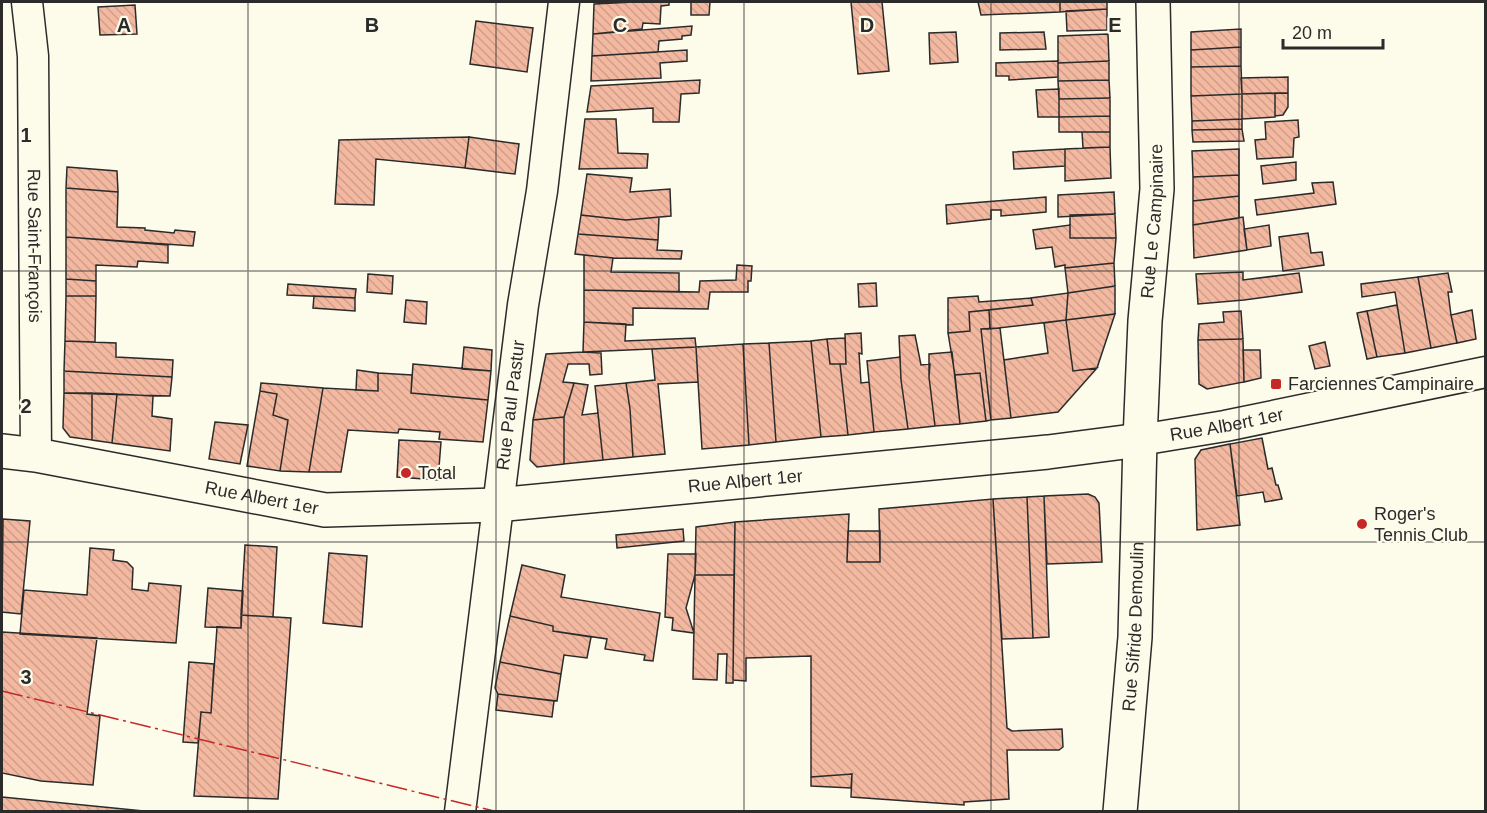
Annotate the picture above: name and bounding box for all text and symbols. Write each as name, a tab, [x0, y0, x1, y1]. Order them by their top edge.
scale bar	[1283, 12, 1384, 50]
text: A	[117, 14, 131, 36]
text: B	[365, 14, 379, 36]
text: C	[613, 14, 627, 36]
text: D	[860, 14, 874, 36]
text: E	[1108, 14, 1122, 36]
text: 20 m	[1292, 23, 1332, 43]
text: 1	[20, 124, 32, 146]
street label: Rue Le Campinaire	[1137, 144, 1167, 299]
street label: Rue Saint-François	[24, 169, 45, 323]
street label: Rue Paul Pastur	[493, 339, 529, 471]
place label: Farciennes Campinaire	[1288, 374, 1474, 394]
marker: Farciennes Campinaire	[1269, 377, 1283, 391]
text: 2	[20, 395, 32, 417]
street label: Rue Albert 1er	[1168, 404, 1285, 445]
place label: Total	[418, 463, 456, 483]
marker: Total	[399, 466, 413, 480]
street label: Rue Albert 1er	[687, 466, 804, 497]
street label: Rue Albert 1er	[203, 477, 320, 519]
place label: Roger's Tennis Club	[1374, 504, 1468, 545]
marker: Roger's Tennis Club	[1355, 517, 1369, 531]
street label: Rue Sifride Demoulin	[1119, 541, 1147, 712]
text: 3	[20, 666, 32, 688]

